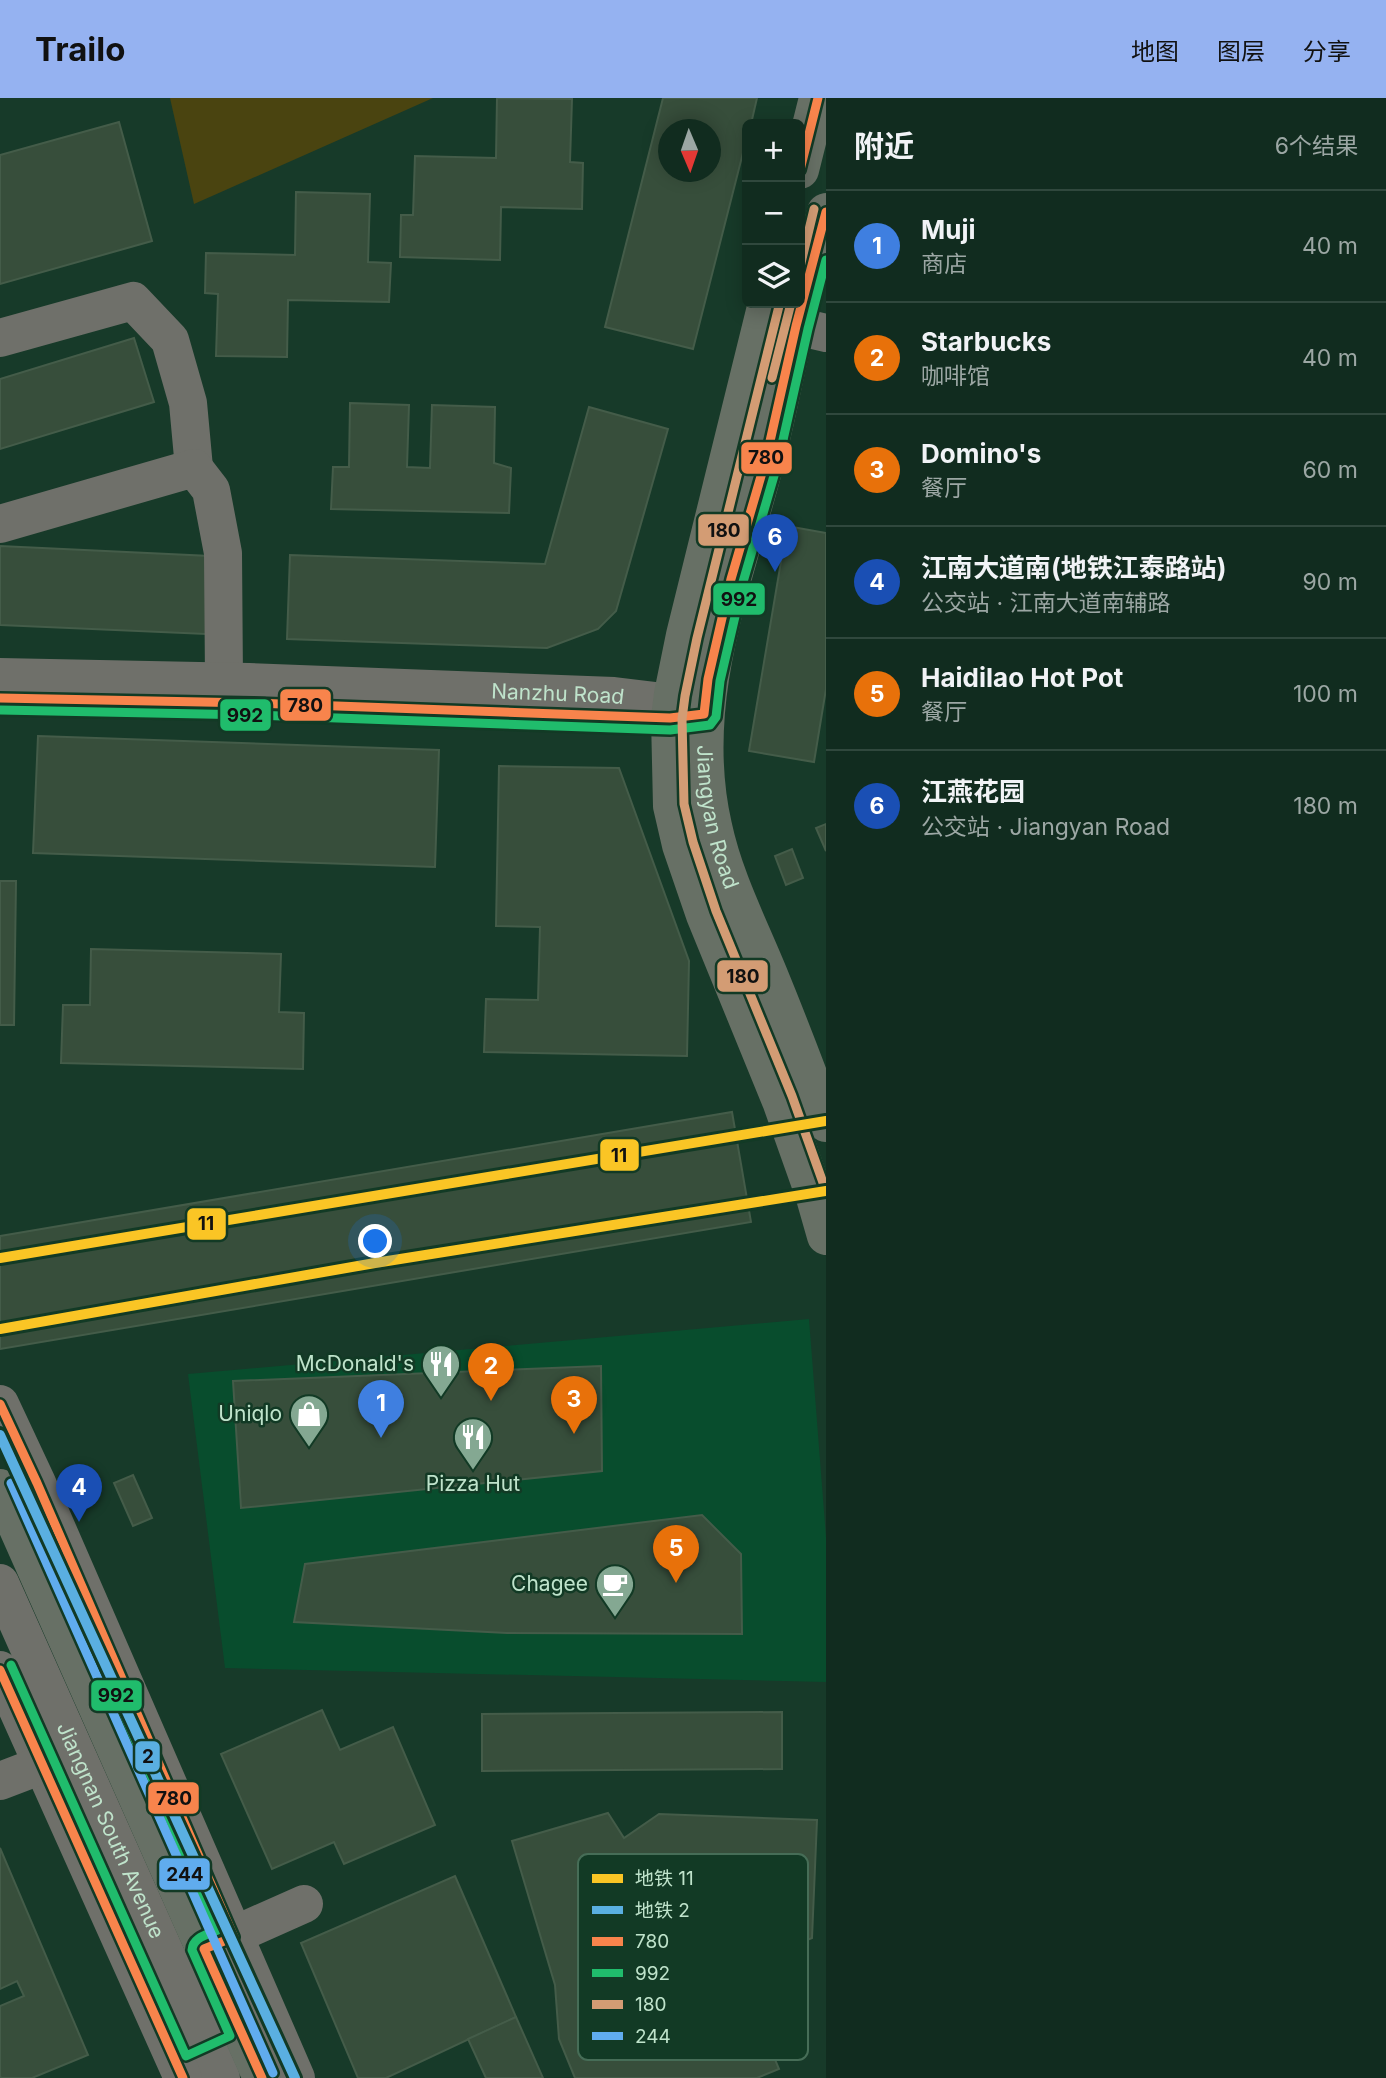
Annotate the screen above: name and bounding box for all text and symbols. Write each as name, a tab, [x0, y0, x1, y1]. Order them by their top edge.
text: Trailo	[35, 29, 125, 69]
text: 地图	[1131, 37, 1179, 66]
text: 图层	[1217, 37, 1265, 66]
text: 分享	[1303, 37, 1351, 66]
north arrow	[658, 119, 721, 182]
map controls	[742, 119, 805, 308]
button: +	[742, 119, 805, 182]
text: 附近	[854, 128, 914, 164]
text: 6个结果	[1275, 132, 1358, 160]
button: −	[742, 182, 805, 245]
text: Muji	[921, 214, 976, 245]
text: 1	[872, 232, 882, 260]
text: 40 m	[1302, 232, 1358, 260]
button: layers	[742, 245, 805, 308]
text: 商店	[921, 250, 967, 278]
text: Starbucks	[921, 326, 1051, 357]
text: 2	[870, 344, 884, 372]
text: 40 m	[1302, 344, 1358, 372]
text: 咖啡馆	[921, 362, 990, 390]
text: Domino's	[921, 438, 1041, 469]
line badge: 780	[740, 441, 793, 475]
text: 780	[748, 446, 784, 469]
text: 3	[870, 456, 884, 484]
text: 60 m	[1303, 456, 1358, 484]
text: 餐厅	[921, 474, 967, 502]
line badge: 180	[697, 513, 750, 547]
pin: 6	[752, 514, 798, 572]
text: 180	[707, 519, 741, 542]
text: 江南大道南(地铁江泰路站)	[921, 552, 1227, 583]
text: 4	[869, 568, 885, 596]
text: 90 m	[1303, 568, 1358, 596]
line badge: 992	[712, 582, 766, 616]
text: 992	[721, 588, 757, 611]
text: 公交站 · 江南大道南辅路	[921, 589, 1171, 617]
text: Haidilao Hot Pot	[921, 662, 1123, 693]
street label: Nanzhu Road	[491, 678, 626, 709]
text: 5	[870, 680, 884, 708]
text: 100 m	[1293, 680, 1358, 708]
line badge: 780	[279, 688, 332, 722]
text: 780	[287, 694, 323, 717]
line badge: 992	[219, 698, 272, 732]
text: 餐厅	[921, 698, 967, 726]
text: 992	[227, 704, 263, 727]
street label: Jiangyan Road	[692, 745, 744, 892]
text: 江燕花园	[921, 776, 1025, 807]
text: 6	[870, 792, 884, 820]
text: 180 m	[1293, 792, 1358, 820]
text: 公交站 · Jiangyan Road	[921, 813, 1170, 841]
line badge: 180	[716, 959, 769, 993]
text: 180	[726, 965, 760, 988]
line badge: 11	[599, 1138, 640, 1172]
text: 11	[611, 1144, 627, 1167]
line badge: 11	[186, 1207, 227, 1241]
text: 11	[198, 1212, 214, 1235]
your location	[358, 1224, 392, 1258]
restaurant icon: McDonald's	[420, 1343, 462, 1398]
pin: 2	[468, 1343, 514, 1401]
place label: McDonald's	[296, 1351, 414, 1376]
pin: 3	[551, 1376, 597, 1434]
pin: 1	[358, 1380, 404, 1438]
shop icon: Uniqlo	[288, 1393, 330, 1448]
place label: Uniqlo	[218, 1401, 282, 1426]
restaurant icon: Pizza Hut	[452, 1416, 494, 1471]
pin: 4	[56, 1464, 102, 1522]
place label: Pizza Hut	[426, 1471, 520, 1496]
pin: 5	[653, 1525, 699, 1583]
cafe icon: Chagee	[594, 1563, 636, 1618]
place label: Chagee	[511, 1571, 588, 1596]
line badge: 992	[90, 1679, 143, 1712]
text: 992	[98, 1684, 134, 1707]
street label: Jiangnan South Avenue	[52, 1718, 170, 1942]
line badge: 2	[134, 1740, 161, 1773]
text: 2	[142, 1745, 154, 1768]
line badge: 780	[147, 1781, 200, 1815]
text: 780	[156, 1787, 192, 1810]
legend	[578, 1854, 808, 2060]
line badge: 244	[158, 1857, 211, 1891]
text: 244	[166, 1863, 204, 1886]
text: 地铁 11	[635, 1867, 694, 1890]
text: 地铁 2	[635, 1899, 690, 1922]
text: 780	[635, 1930, 669, 1953]
text: 992	[635, 1962, 670, 1985]
text: 180	[635, 1993, 666, 2016]
text: 244	[635, 2025, 671, 2048]

